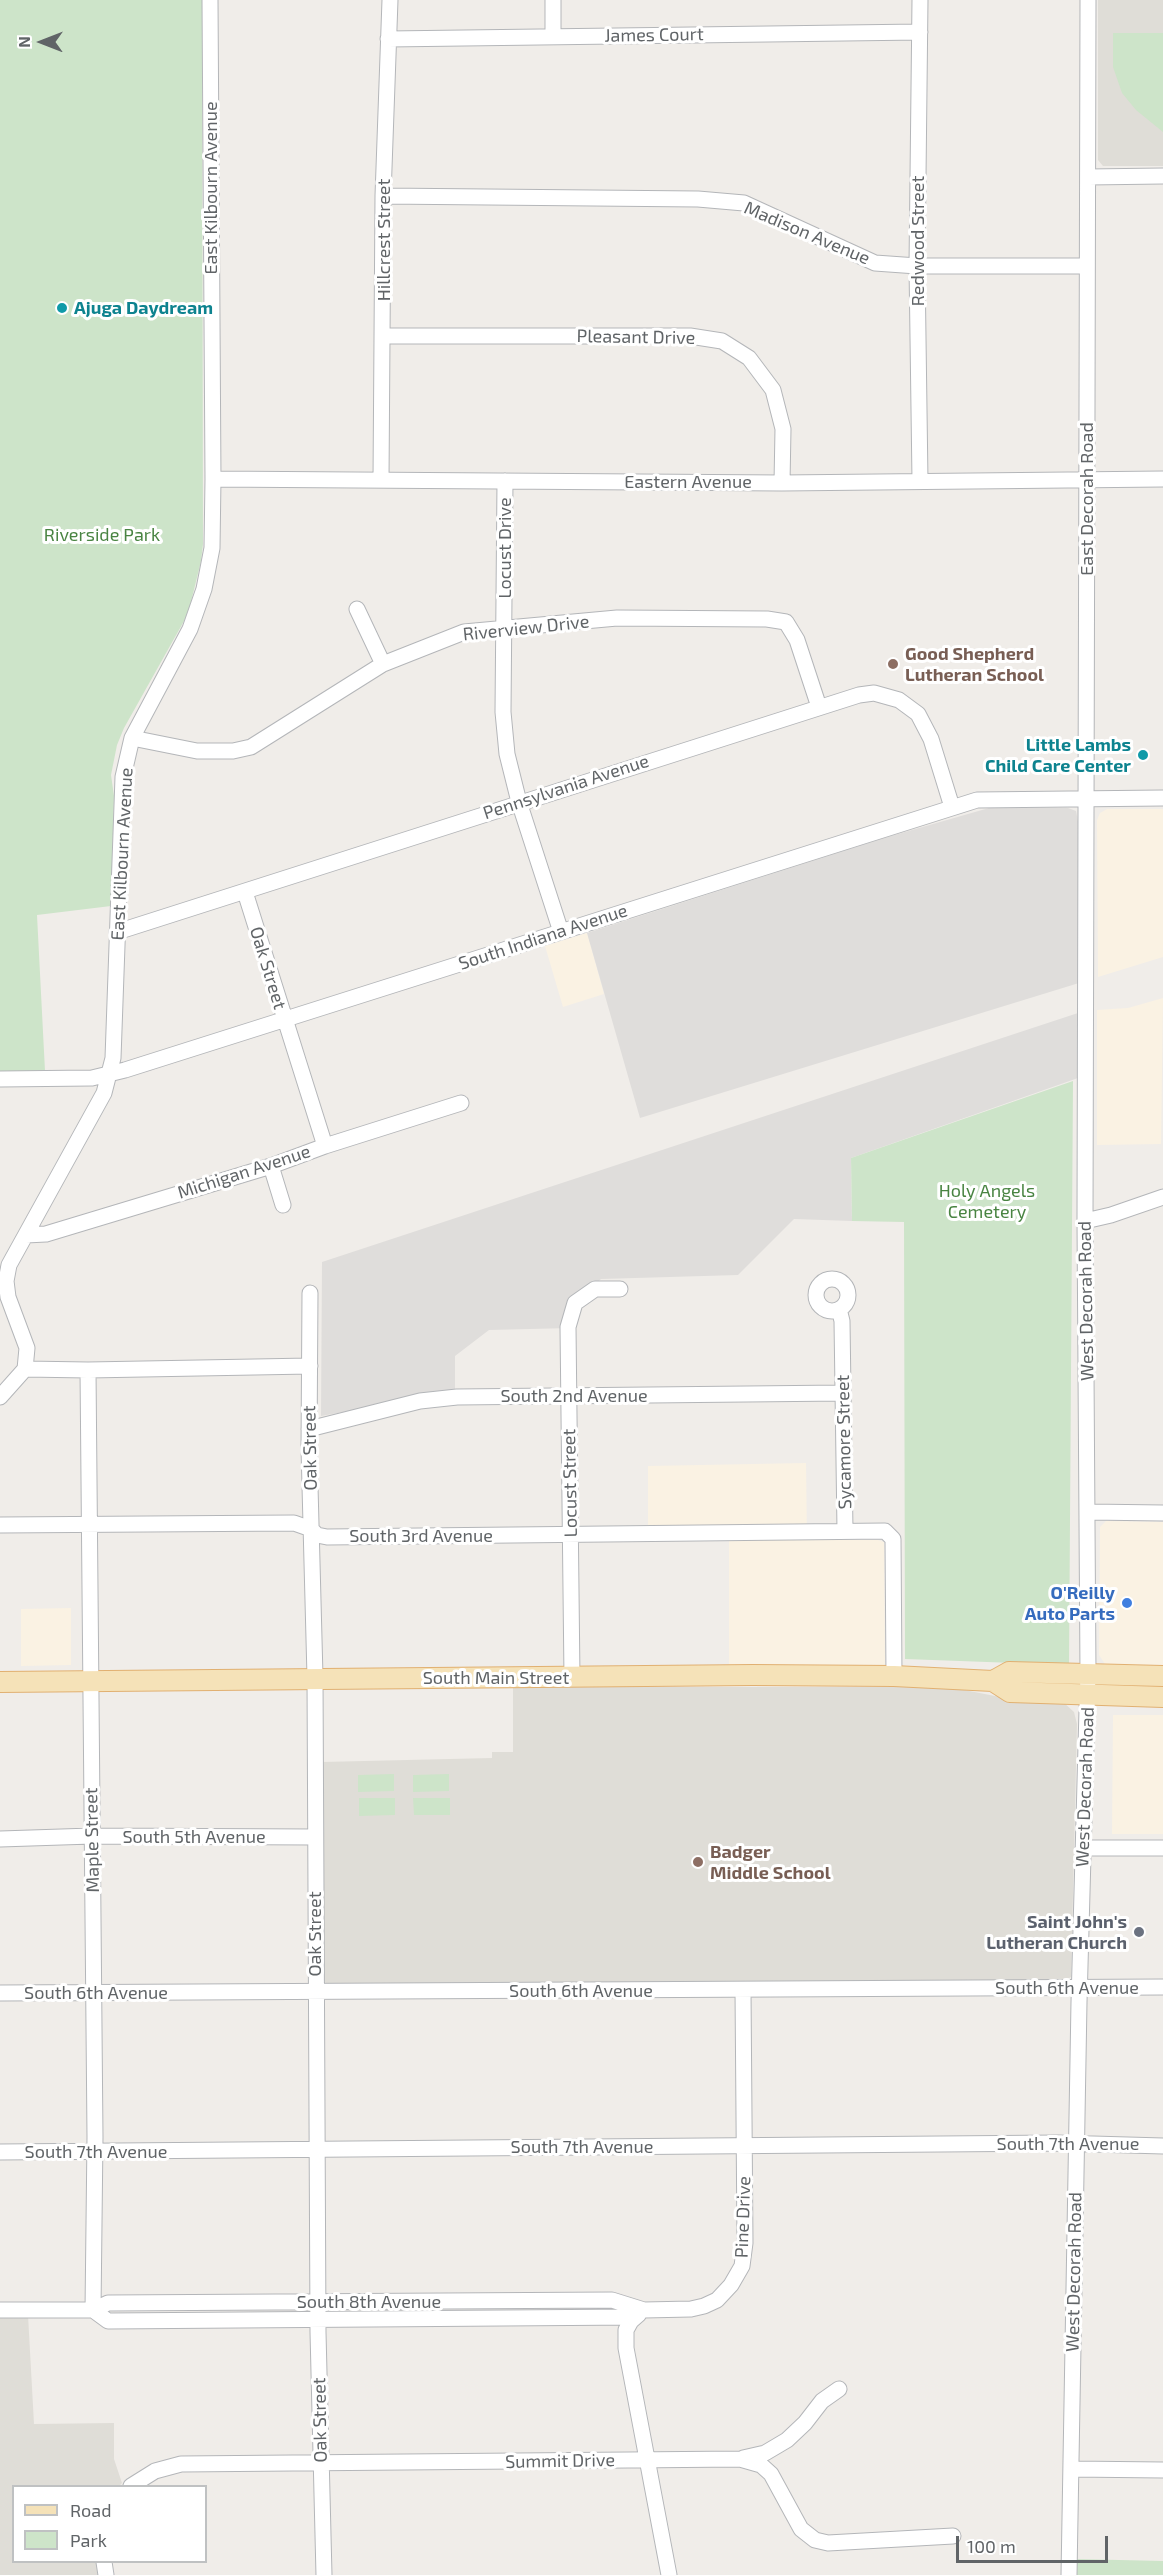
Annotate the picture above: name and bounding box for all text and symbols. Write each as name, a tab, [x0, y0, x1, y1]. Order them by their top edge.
north arrow	[12, 12, 72, 72]
street label: James Court	[604, 23, 704, 47]
text: N	[14, 36, 33, 48]
street label: East Kilbourn Avenue	[200, 101, 222, 275]
street label: Redwood Street	[907, 176, 929, 306]
street label: Hillcrest Street	[373, 179, 395, 301]
street label: Madison Avenue	[741, 197, 873, 269]
place label: Ajuga Daydream	[74, 297, 213, 319]
marker: Ajuga Daydream	[55, 301, 69, 315]
street label: Pleasant Drive	[577, 325, 695, 349]
street label: East Decorah Road	[1076, 422, 1098, 576]
street label: Eastern Avenue	[624, 471, 752, 493]
street label: Locust Drive	[494, 497, 516, 599]
park label: Riverside Park	[44, 524, 160, 546]
street label: Riverview Drive	[462, 611, 590, 645]
place label: Good Shepherd Lutheran School	[905, 643, 1044, 686]
marker: Good Shepherd Lutheran School	[886, 657, 900, 671]
place label: Little Lambs Child Care Center	[985, 734, 1131, 777]
marker: Little Lambs Child Care Center	[1136, 748, 1150, 762]
street label: Pennsylvania Avenue	[480, 750, 652, 824]
street label: East Kilbourn Avenue	[107, 767, 137, 941]
street label: South Indiana Avenue	[456, 899, 630, 975]
street label: Oak Street	[245, 924, 291, 1012]
street label: Michigan Avenue	[175, 1140, 313, 1204]
park label: Holy Angels Cemetery	[939, 1180, 1035, 1222]
street label: West Decorah Road	[1074, 1221, 1098, 1381]
street label: Sycamore Street	[832, 1374, 856, 1510]
street label: South 2nd Avenue	[500, 1385, 648, 1407]
street label: Oak Street	[298, 1405, 322, 1491]
street label: Locust Street	[558, 1429, 582, 1537]
street label: South 3rd Avenue	[349, 1525, 493, 1547]
place label: O'Reilly Auto Parts	[1025, 1582, 1115, 1624]
marker: O'Reilly Auto Parts	[1120, 1596, 1134, 1610]
street label: South Main Street	[423, 1667, 569, 1689]
street label: West Decorah Road	[1071, 1707, 1099, 1867]
street label: Maple Street	[80, 1787, 104, 1893]
street label: South 5th Avenue	[122, 1826, 266, 1848]
place label: Badger Middle School	[710, 1841, 831, 1884]
marker: Badger Middle School	[691, 1855, 705, 1869]
street label: Oak Street	[304, 1891, 326, 1977]
place label: Saint John's Lutheran Church	[986, 1911, 1127, 1954]
marker: Saint John's Lutheran Church	[1132, 1925, 1146, 1939]
street label: South 6th Avenue	[995, 1977, 1139, 1999]
street label: South 6th Avenue	[509, 1980, 653, 2002]
street label: South 6th Avenue	[24, 1982, 168, 2004]
street label: South 7th Avenue	[997, 2133, 1139, 2155]
street label: South 7th Avenue	[511, 2136, 653, 2158]
street label: South 7th Avenue	[25, 2141, 167, 2163]
street label: Pine Drive	[731, 2176, 755, 2258]
street label: West Decorah Road	[1062, 2192, 1086, 2352]
street label: South 8th Avenue	[297, 2291, 441, 2313]
street label: Oak Street	[308, 2377, 332, 2463]
street label: Summit Drive	[505, 2449, 615, 2473]
legend	[12, 2485, 207, 2563]
text: Road	[70, 2499, 111, 2521]
scale bar	[959, 2524, 1110, 2562]
text: Park	[70, 2529, 107, 2551]
text: 100 m	[967, 2535, 1016, 2557]

